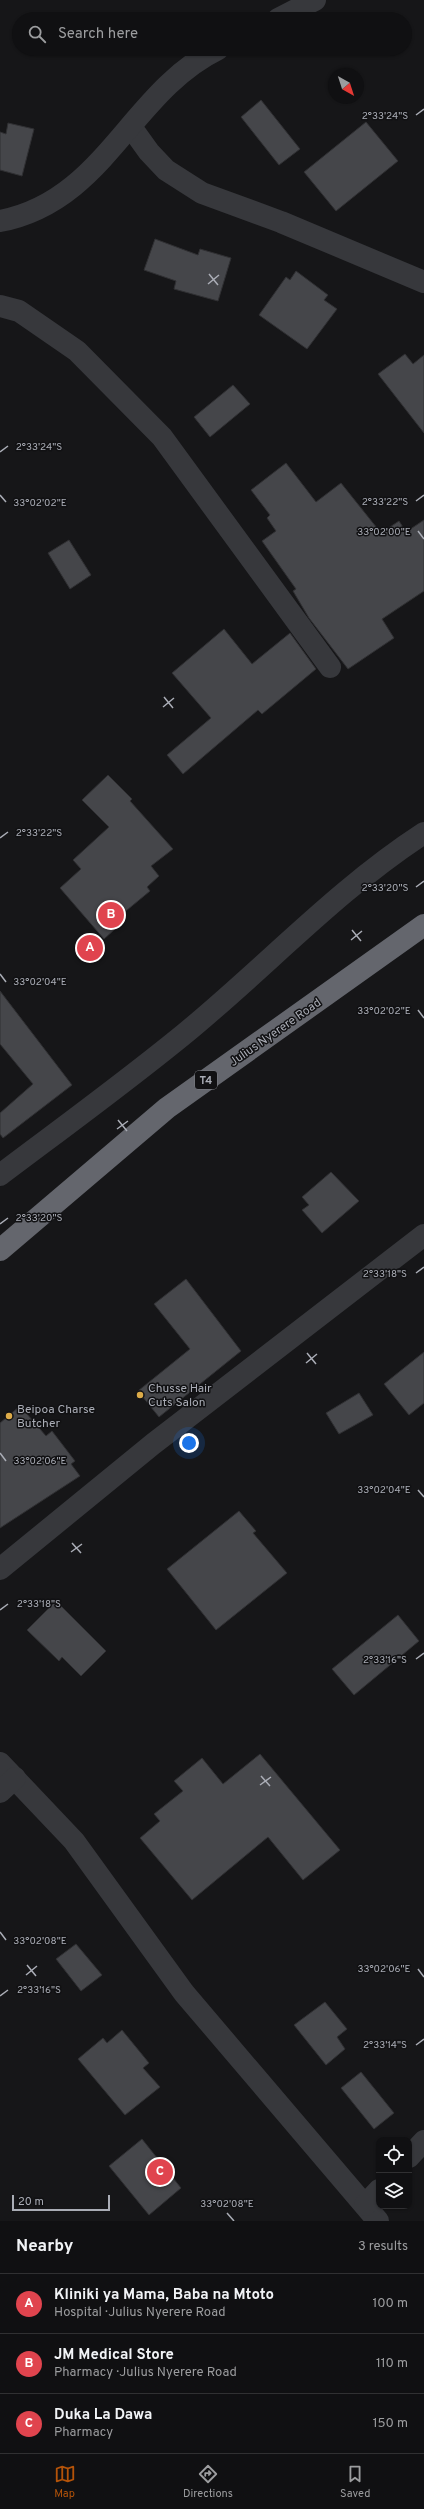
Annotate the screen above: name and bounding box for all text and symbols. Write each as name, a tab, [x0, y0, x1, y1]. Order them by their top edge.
search box	[12, 12, 412, 56]
icon: search	[26, 23, 48, 45]
text: Search here	[58, 25, 138, 44]
north arrow	[328, 68, 364, 104]
text: 2°33'24"S	[362, 110, 408, 123]
text: 2°33'24"S	[16, 441, 62, 454]
text: 2°33'22"S	[362, 496, 408, 509]
text: 33°02'02"E	[13, 497, 67, 510]
text: 33°02'00"E	[357, 526, 411, 539]
text: 2°33'22"S	[16, 827, 62, 840]
text: 2°33'20"S	[362, 882, 408, 895]
pin: B	[98, 900, 124, 930]
pin: A	[77, 933, 103, 963]
text: 33°02'04"E	[13, 976, 67, 989]
street label: Julius Nyerere Road	[227, 995, 325, 1070]
text: 33°02'02"E	[357, 1005, 411, 1018]
road number: T4	[195, 1071, 217, 1089]
text: 2°33'20"S	[16, 1212, 62, 1225]
text: 2°33'18"S	[363, 1268, 407, 1281]
place label: Chusse Hair Cuts Salon	[148, 1381, 212, 1411]
marker: Chusse Hair Cuts Salon	[135, 1390, 145, 1400]
place label: Beipoa Charse Butcher	[17, 1402, 95, 1432]
marker: Beipoa Charse Butcher	[4, 1411, 14, 1421]
your location	[179, 1433, 199, 1453]
text: 33°02'06"E	[13, 1455, 67, 1468]
text: 33°02'04"E	[357, 1484, 411, 1497]
text: 2°33'18"S	[17, 1598, 61, 1611]
text: 2°33'16"S	[363, 1654, 407, 1667]
text: 33°02'08"E	[13, 1935, 67, 1948]
text: 33°02'06"E	[357, 1963, 411, 1976]
text: 2°33'16"S	[17, 1984, 61, 1997]
text: 2°33'14"S	[363, 2039, 407, 2052]
map controls	[376, 2137, 412, 2209]
button: locate	[376, 2137, 412, 2173]
pin: C	[147, 2157, 173, 2187]
button: layers	[376, 2173, 412, 2209]
scale bar	[12, 2193, 110, 2212]
text: 20 m	[18, 2195, 44, 2209]
text: 33°02'08"E	[200, 2198, 254, 2211]
text: Nearby	[16, 2236, 73, 2258]
text: 3 results	[358, 2239, 408, 2255]
text: Kliniki ya Mama, Baba na Mtoto	[54, 2286, 274, 2305]
text: A	[24, 2296, 34, 2312]
text: 100 m	[372, 2296, 408, 2312]
text: Hospital · Julius Nyerere Road	[54, 2305, 226, 2321]
text: JM Medical Store	[54, 2346, 174, 2365]
text: B	[25, 2356, 33, 2372]
text: 110 m	[376, 2356, 408, 2372]
text: Pharmacy · Julius Nyerere Road	[54, 2365, 237, 2381]
text: Duka La Dawa	[54, 2406, 152, 2425]
text: C	[25, 2416, 33, 2432]
text: 150 m	[373, 2416, 408, 2432]
text: Pharmacy	[54, 2425, 113, 2441]
tab: Map	[54, 2463, 76, 2501]
tab: Directions	[183, 2463, 233, 2501]
tab: Saved	[340, 2463, 370, 2501]

